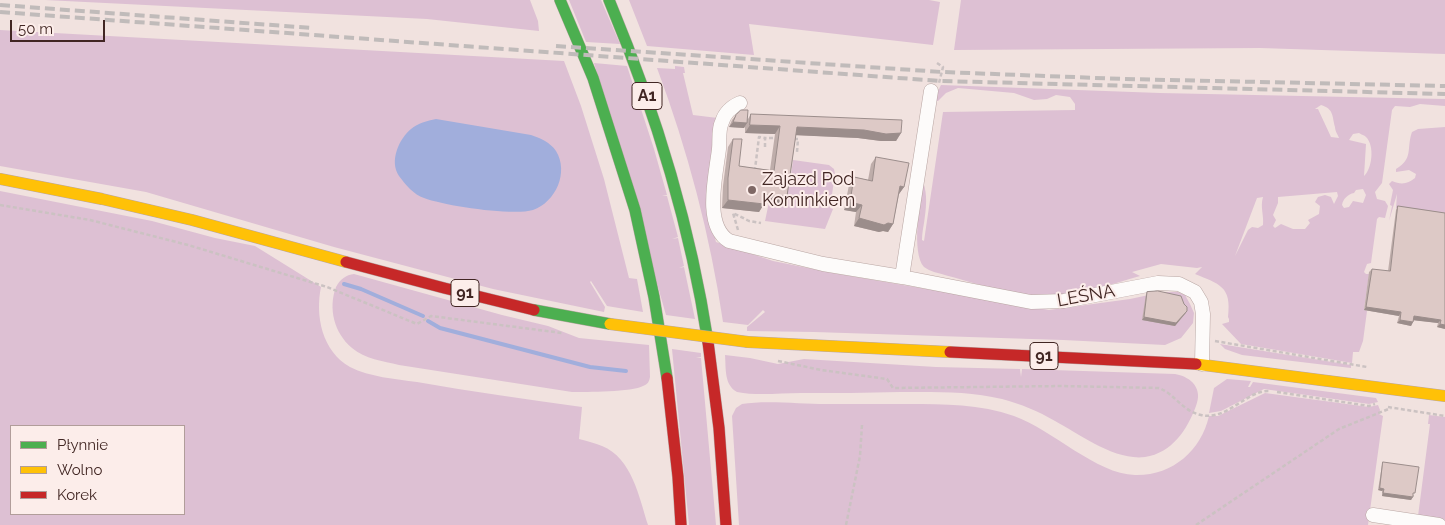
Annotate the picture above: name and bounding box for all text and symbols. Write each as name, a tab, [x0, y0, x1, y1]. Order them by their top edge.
scale bar	[12, 10, 108, 42]
text: 50 m	[18, 20, 53, 38]
road number: A1	[632, 82, 662, 110]
place label: Zajazd Pod Kominkiem	[762, 169, 855, 212]
marker: Zajazd Pod Kominkiem	[746, 184, 758, 196]
road number: 91	[451, 280, 479, 306]
street label: LEŚNA	[1055, 280, 1117, 312]
road number: 91	[1030, 342, 1058, 370]
legend	[10, 425, 185, 515]
text: Płynnie	[57, 436, 108, 454]
text: Wolno	[57, 461, 102, 479]
text: Korek	[57, 486, 97, 504]

